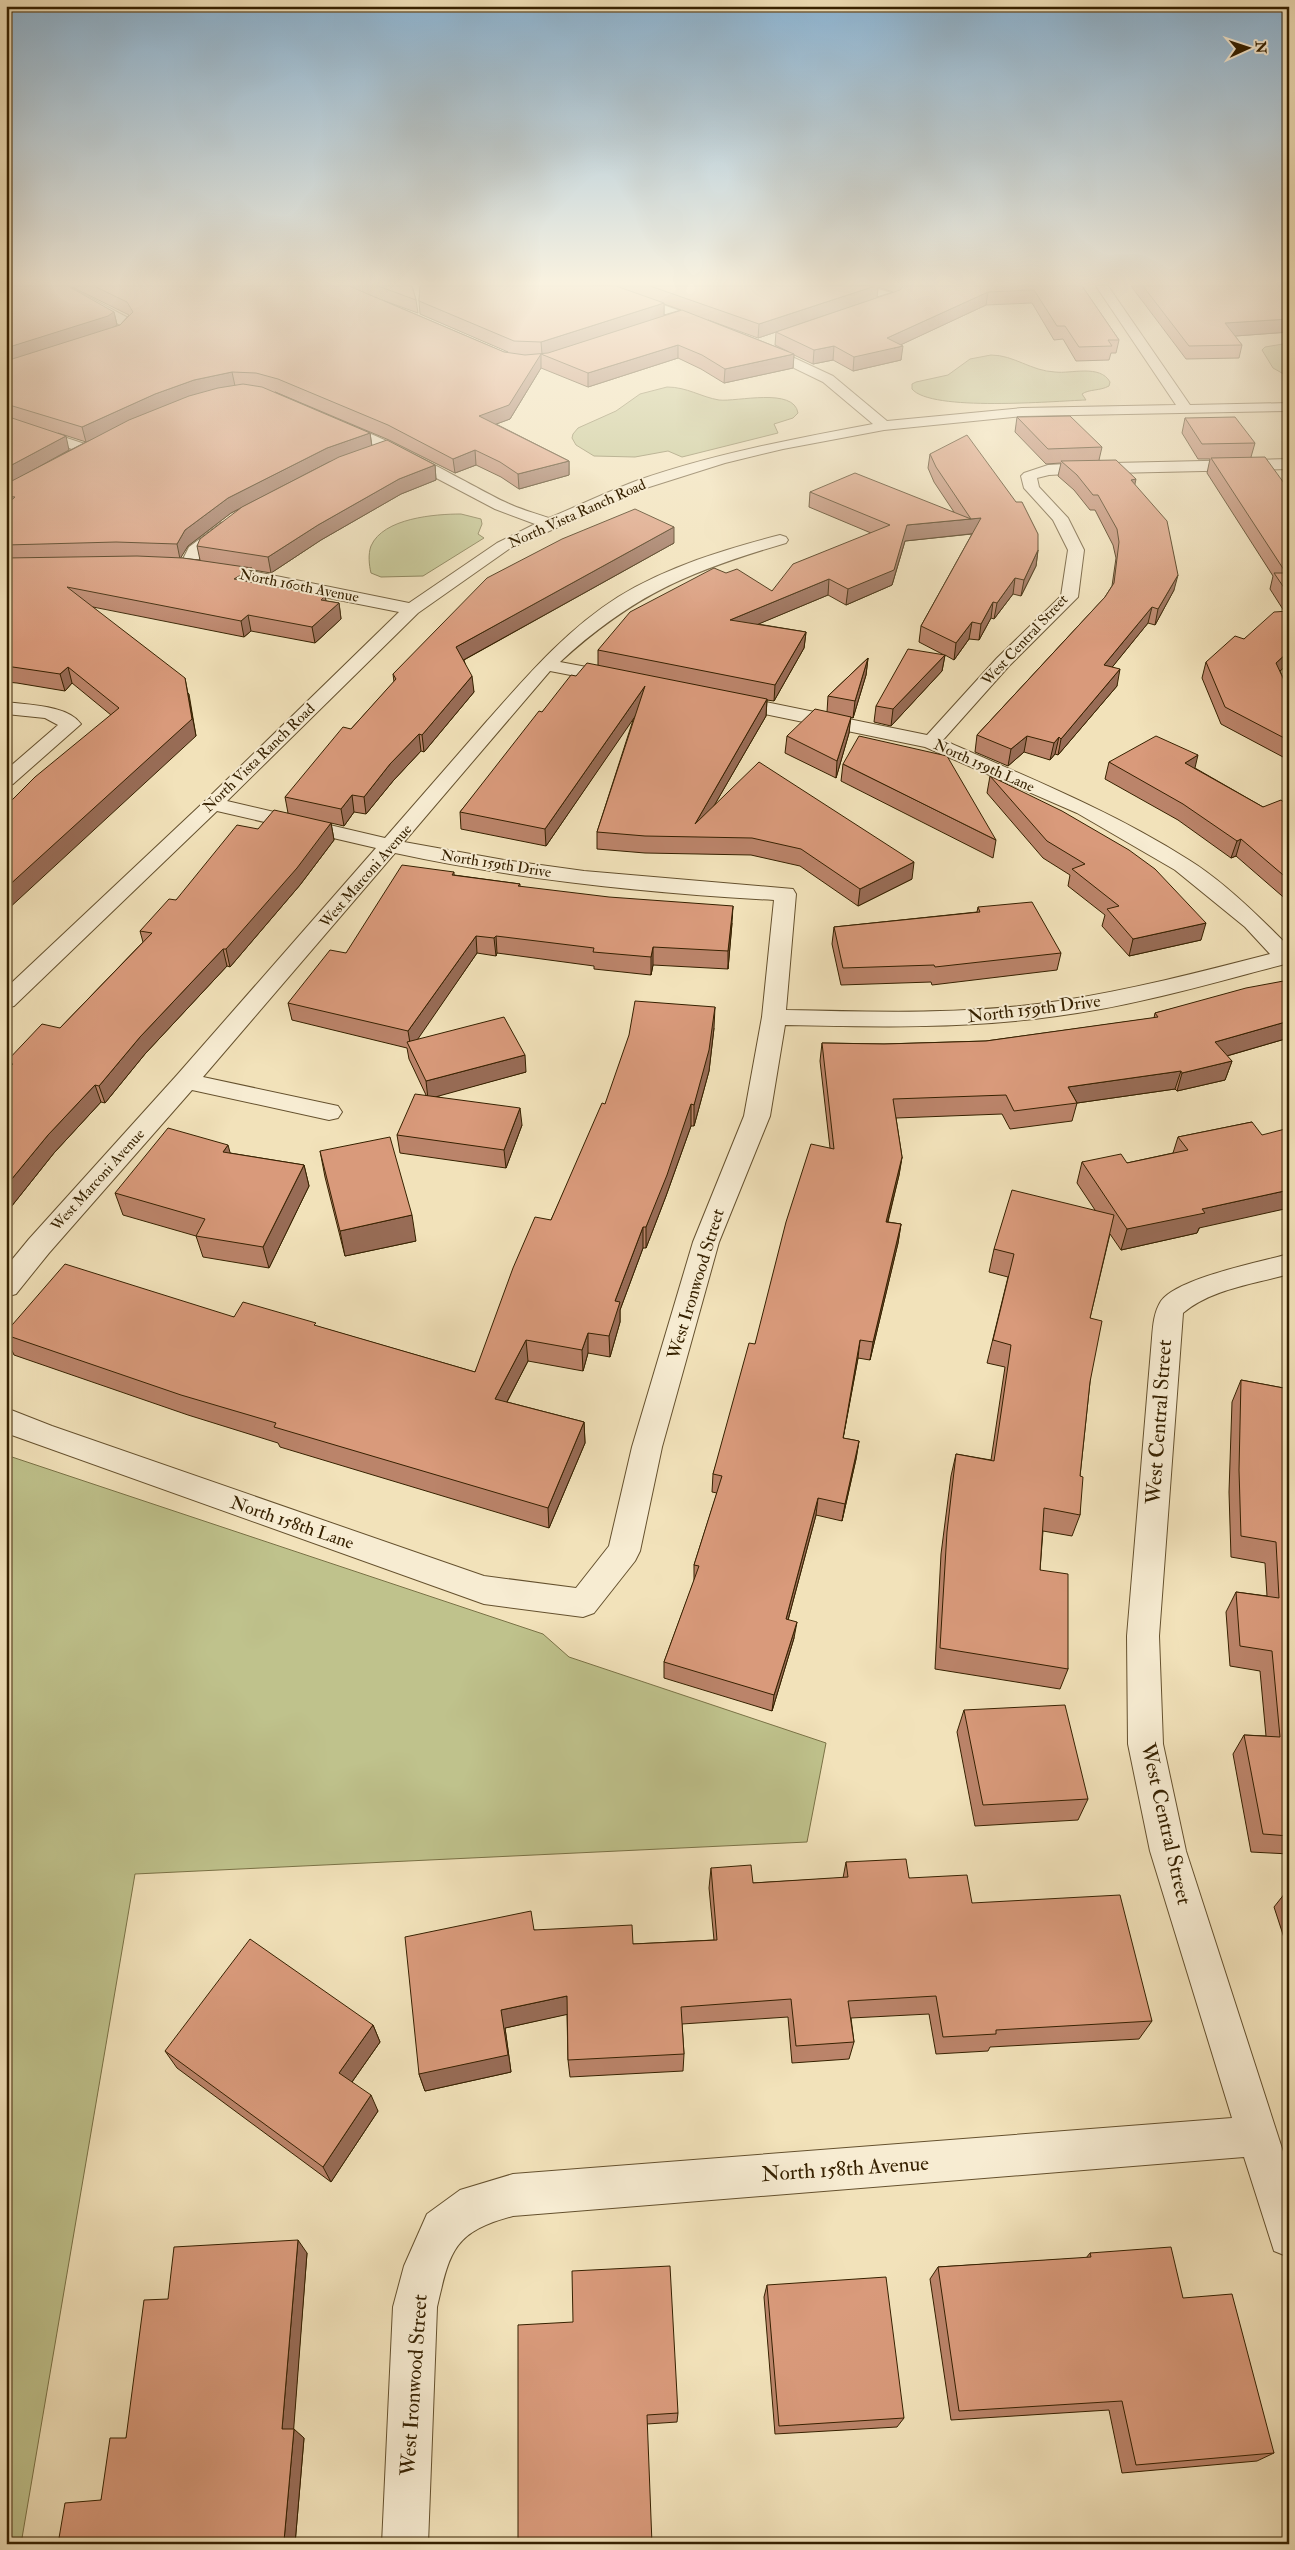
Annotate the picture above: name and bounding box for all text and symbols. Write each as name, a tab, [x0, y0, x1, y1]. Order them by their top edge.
north arrow	[1222, 22, 1272, 72]
text: N	[1252, 40, 1269, 55]
street label: North Vista Ranch Road	[505, 475, 649, 553]
street label: North 160th Avenue	[237, 565, 361, 607]
street label: West Central Street	[977, 590, 1072, 690]
street label: North Vista Ranch Road	[199, 699, 320, 816]
street label: North 159th Lane	[931, 735, 1037, 797]
street label: West Marconi Avenue	[315, 820, 416, 932]
street label: North 159th Drive	[439, 846, 553, 882]
street label: North 159th Drive	[966, 989, 1102, 1029]
street label: West Marconi Avenue	[46, 1125, 149, 1236]
street label: West Ironwood Street	[662, 1206, 730, 1363]
street label: West Central Street	[1140, 1338, 1178, 1506]
street label: North 158th Lane	[227, 1491, 357, 1555]
street label: West Central Street	[1134, 1739, 1198, 1908]
street label: North 158th Avenue	[760, 2150, 930, 2188]
street label: West Ironwood Street	[394, 2293, 434, 2478]

